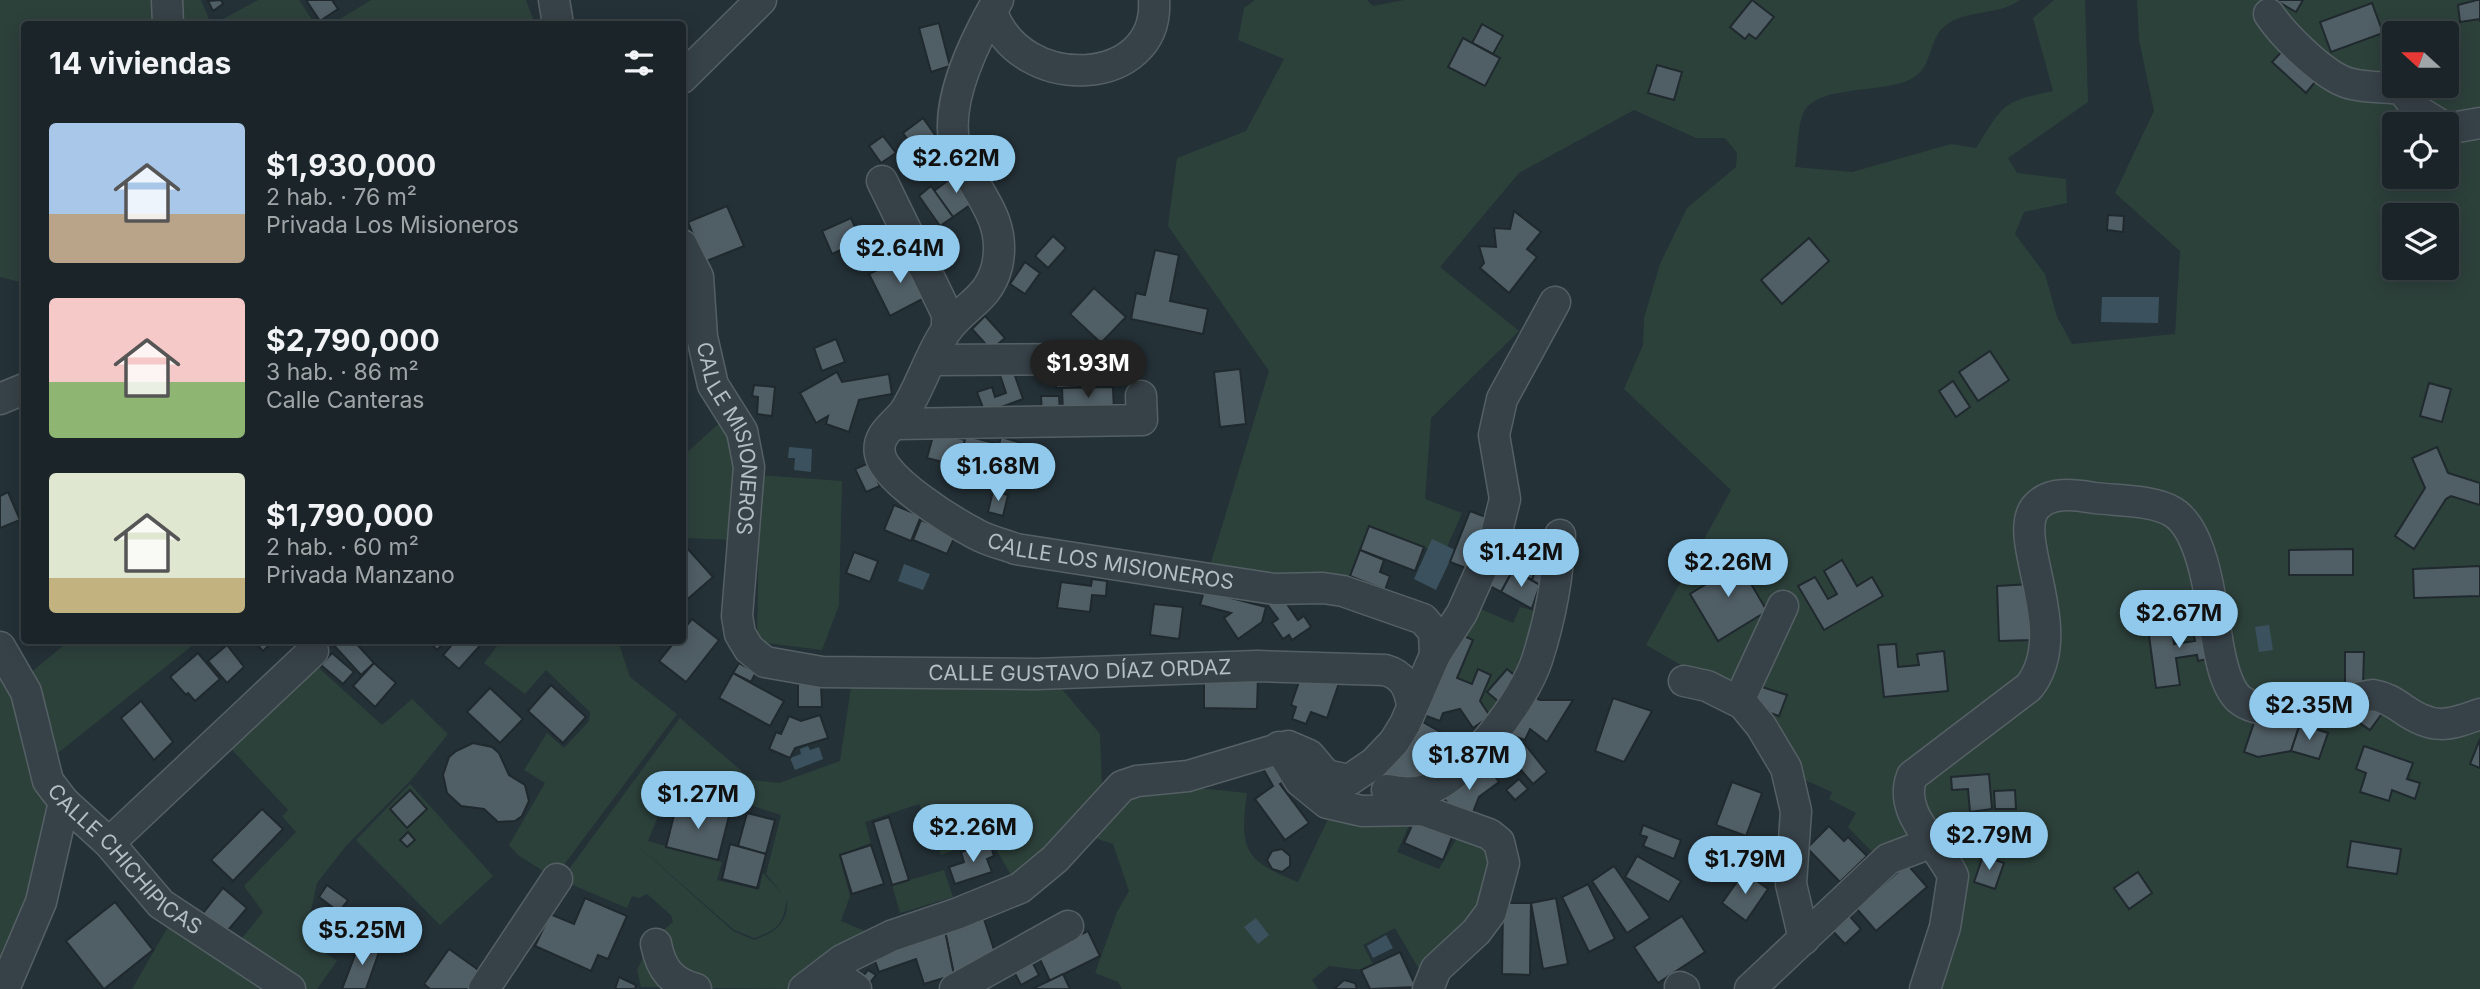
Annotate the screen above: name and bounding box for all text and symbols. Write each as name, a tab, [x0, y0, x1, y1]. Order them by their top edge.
north arrow	[2382, 21, 2459, 98]
map controls	[2382, 21, 2459, 280]
icon: filters	[620, 44, 658, 82]
text: 14 viviendas	[49, 45, 231, 81]
button: locate	[2382, 112, 2459, 189]
pin: $2.62M	[899, 136, 1013, 195]
text: $2.62M	[912, 144, 1000, 172]
text: $1,930,000	[266, 147, 436, 183]
icon: home	[105, 151, 189, 235]
text: 2 hab. · 76 m²	[266, 183, 417, 211]
button: layers	[2382, 203, 2459, 280]
text: Privada Los Misioneros	[266, 211, 519, 239]
pin: $2.64M	[843, 226, 957, 285]
text: $2.64M	[856, 234, 944, 262]
text: $2,790,000	[266, 322, 440, 358]
icon: home	[105, 326, 189, 410]
street label: CALLE MISIONEROS	[692, 340, 762, 536]
pin: $1.93M	[1031, 340, 1145, 400]
text: $1.93M	[1046, 349, 1130, 377]
text: 3 hab. · 86 m²	[266, 358, 419, 386]
text: Calle Canteras	[266, 386, 424, 414]
pin: $1.68M	[941, 444, 1055, 503]
text: $1.68M	[956, 452, 1040, 480]
text: $1,790,000	[266, 497, 434, 533]
icon: home	[105, 501, 189, 585]
street label: CALLE LOS MISIONEROS	[984, 527, 1236, 595]
pin: $1.42M	[1464, 530, 1578, 589]
text: 2 hab. · 60 m²	[266, 533, 419, 561]
text: $1.42M	[1479, 538, 1563, 566]
pin: $2.26M	[1671, 540, 1785, 599]
text: $2.26M	[1684, 548, 1772, 576]
text: Privada Manzano	[266, 561, 455, 589]
pin: $2.67M	[2122, 590, 2236, 650]
text: $2.67M	[2136, 599, 2222, 627]
street label: CALLE GUSTAVO DÍAZ ORDAZ	[928, 654, 1232, 686]
pin: $2.35M	[2252, 682, 2366, 742]
text: $2.35M	[2265, 691, 2353, 719]
pin: $1.87M	[1412, 732, 1526, 792]
text: $1.87M	[1428, 741, 1510, 769]
pin: $1.27M	[641, 772, 755, 831]
street label: CALLE CHICHIPICAS	[43, 779, 207, 940]
text: $1.27M	[657, 780, 739, 808]
pin: $2.26M	[916, 804, 1030, 864]
pin: $2.79M	[1932, 812, 2046, 872]
text: $2.26M	[929, 813, 1017, 841]
text: $2.79M	[1946, 821, 2032, 849]
pin: $1.79M	[1688, 836, 1802, 896]
text: $1.79M	[1704, 845, 1786, 873]
pin: $5.25M	[305, 908, 419, 967]
text: $5.25M	[318, 916, 406, 944]

